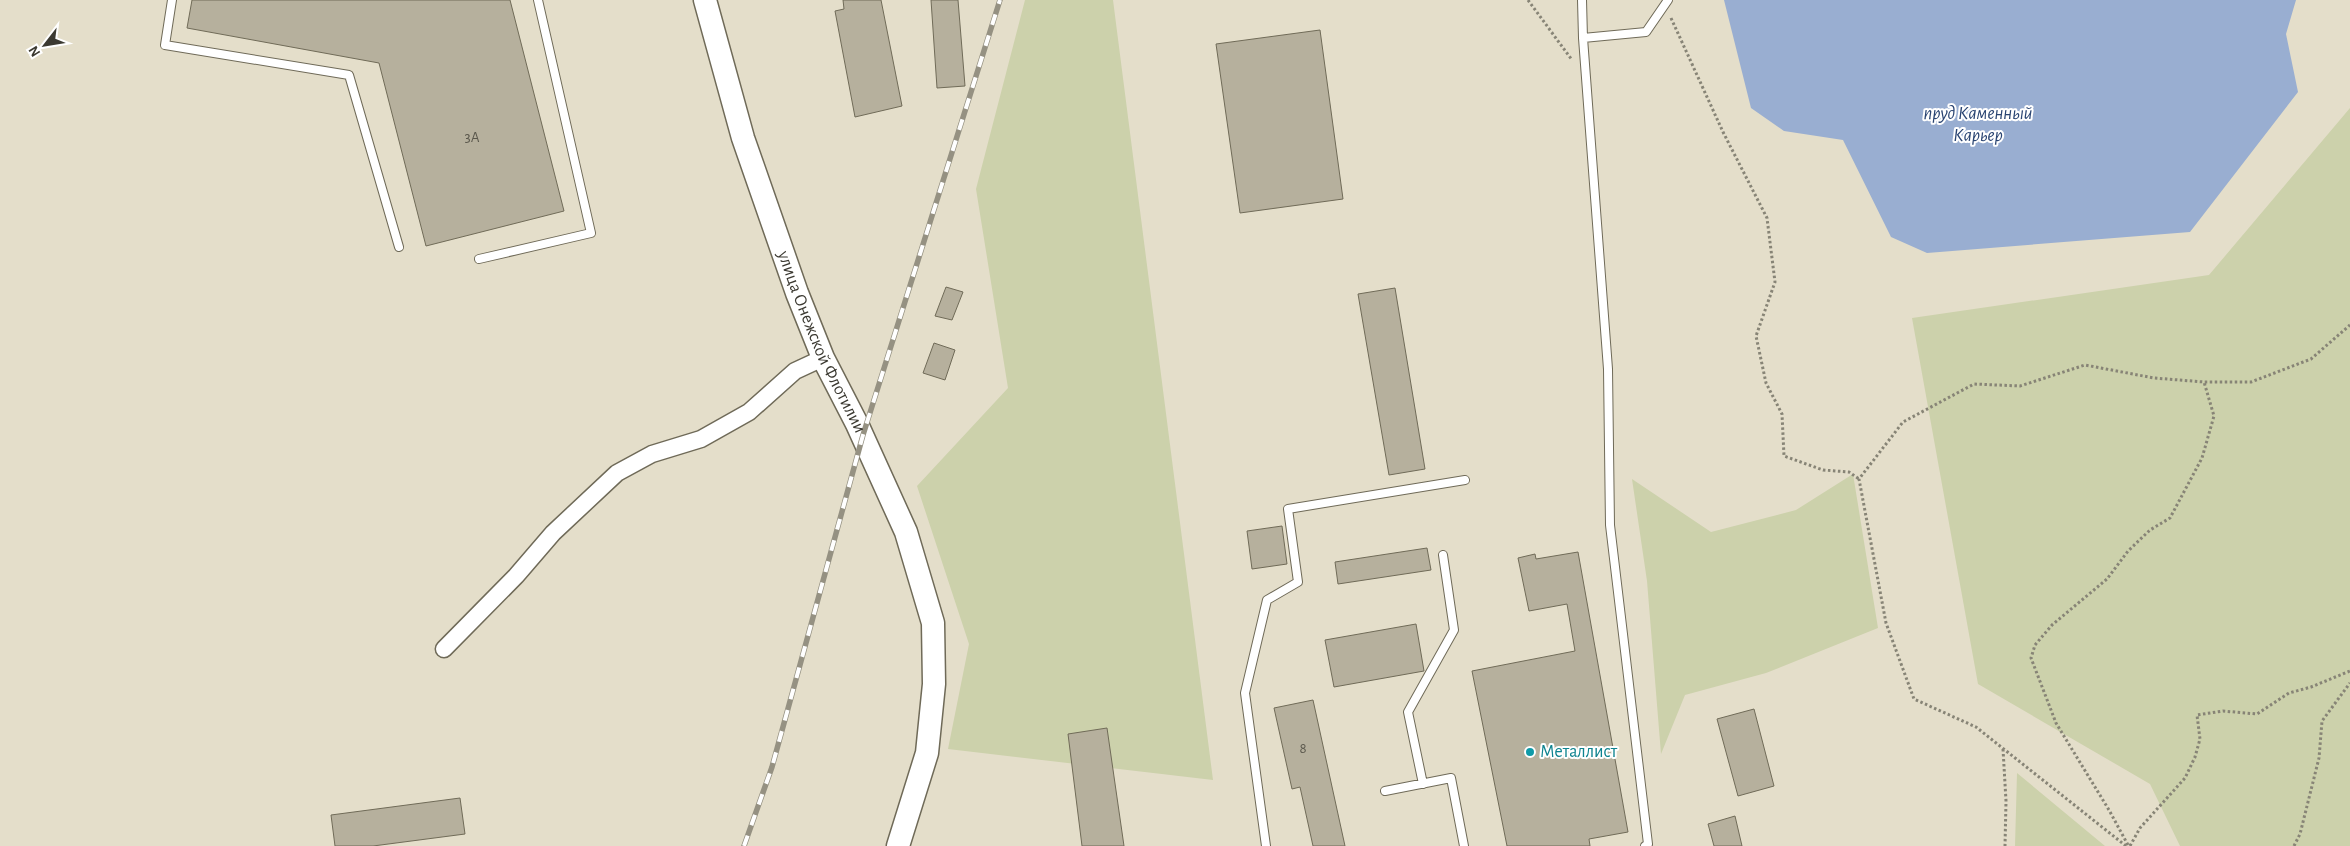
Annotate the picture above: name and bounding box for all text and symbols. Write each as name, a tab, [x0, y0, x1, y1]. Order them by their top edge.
north arrow	[20, 20, 70, 70]
text: N	[26, 43, 43, 59]
water label: пруд Каменный Карьер	[1924, 104, 2032, 145]
house number: 3А	[464, 130, 480, 145]
street label: улица Онежской Флотилии	[774, 248, 869, 436]
house number: 8	[1299, 741, 1307, 756]
place label: Металлист	[1540, 743, 1618, 761]
marker: Металлист	[1524, 746, 1536, 758]

